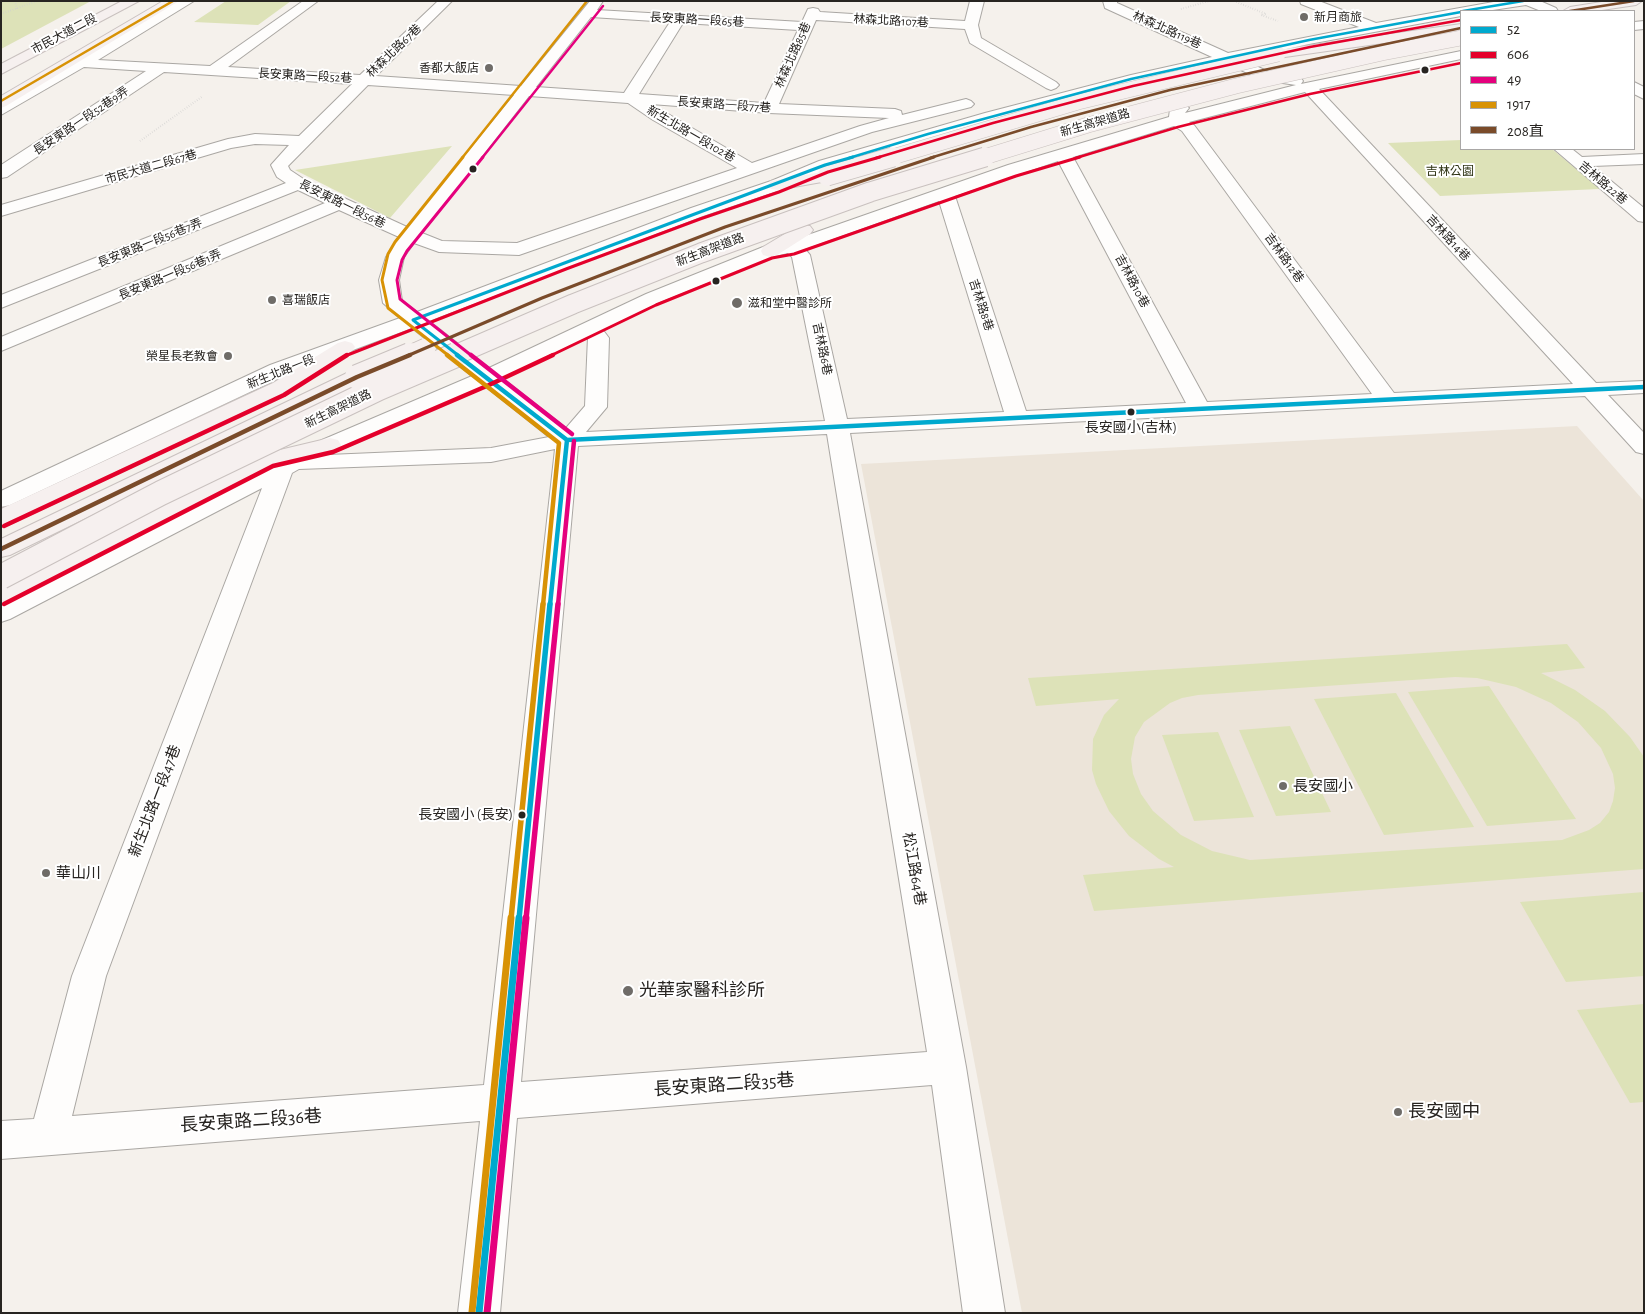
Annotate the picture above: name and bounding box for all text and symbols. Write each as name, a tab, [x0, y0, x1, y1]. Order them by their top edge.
street label: 林森北路119巷	[1130, 8, 1204, 52]
street label: 長安東路一段65巷	[649, 10, 745, 30]
place label: 新月商旅	[1314, 10, 1362, 24]
legend	[1460, 10, 1635, 150]
street label: 市民大道二段	[29, 11, 99, 57]
marker: 新月商旅	[1298, 11, 1310, 23]
street label: 林森北路107巷	[853, 12, 929, 30]
street label: 林森北路85巷	[772, 20, 814, 90]
street label: 林森北路67巷	[364, 21, 424, 81]
text: 52	[1507, 22, 1520, 37]
text: 606	[1507, 47, 1529, 62]
place label: 香都大飯店	[419, 61, 479, 75]
marker: 香都大飯店	[483, 62, 495, 74]
unlabelled marker	[1420, 65, 1430, 75]
street label: 長安東路一段52巷	[257, 66, 353, 86]
text: 49	[1507, 72, 1521, 87]
street label: 長安東路一段52巷9弄	[30, 84, 132, 158]
street label: 長安東路一段77巷	[677, 95, 771, 115]
text: 1917	[1507, 97, 1531, 112]
street label: 新生北路一段102巷	[644, 103, 738, 165]
street label: 新生高架道路	[1058, 106, 1132, 140]
text: 208直	[1507, 124, 1544, 139]
street label: 市民大道二段67巷	[104, 147, 198, 187]
street label: 吉林路22巷	[1576, 159, 1630, 207]
unlabelled marker	[468, 164, 478, 174]
park label: 吉林公園	[1426, 164, 1474, 178]
street label: 長安東路一段56巷	[296, 177, 388, 231]
street label: 吉林路14巷	[1423, 212, 1473, 264]
street label: 長安東路一段56巷7弄	[96, 215, 204, 271]
street label: 新生高架道路	[674, 230, 746, 270]
street label: 吉林路12巷	[1261, 230, 1307, 286]
street label: 長安東路一段56巷1弄	[116, 247, 224, 303]
street label: 吉林路10巷	[1112, 252, 1152, 310]
unlabelled marker	[711, 276, 721, 286]
street label: 吉林路8巷	[966, 277, 996, 333]
place label: 喜瑞飯店	[282, 293, 330, 307]
marker: 喜瑞飯店	[266, 294, 278, 306]
marker: 滋和堂中醫診所	[730, 296, 744, 310]
place label: 滋和堂中醫診所	[748, 296, 832, 310]
street label: 吉林路6巷	[809, 321, 835, 377]
place label: 榮星長老教會	[146, 349, 218, 363]
marker: 榮星長老教會	[222, 350, 234, 362]
street label: 新生北路一段	[245, 352, 317, 392]
street label: 新生高架道路	[302, 387, 374, 431]
marker: 長安國小(吉林)	[1126, 407, 1136, 417]
place label: 長安國小(吉林)	[1085, 420, 1177, 436]
street label: 新生北路一段47巷	[125, 742, 185, 860]
place label: 長安國小	[1293, 777, 1353, 795]
marker: 長安國小	[1277, 780, 1289, 792]
place label: 長安國小 (長安)	[418, 807, 513, 823]
marker: 長安國小 (長安)	[517, 810, 527, 820]
street label: 松江路64巷	[899, 831, 929, 907]
place label: 華山川	[56, 864, 101, 882]
marker: 華山川	[40, 867, 52, 879]
place label: 光華家醫科診所	[639, 980, 765, 1002]
marker: 光華家醫科診所	[621, 984, 635, 998]
street label: 長安東路二段35巷	[653, 1069, 795, 1101]
place label: 長安國中	[1408, 1101, 1480, 1123]
street label: 長安東路二段36巷	[179, 1105, 323, 1137]
marker: 長安國中	[1392, 1106, 1404, 1118]

